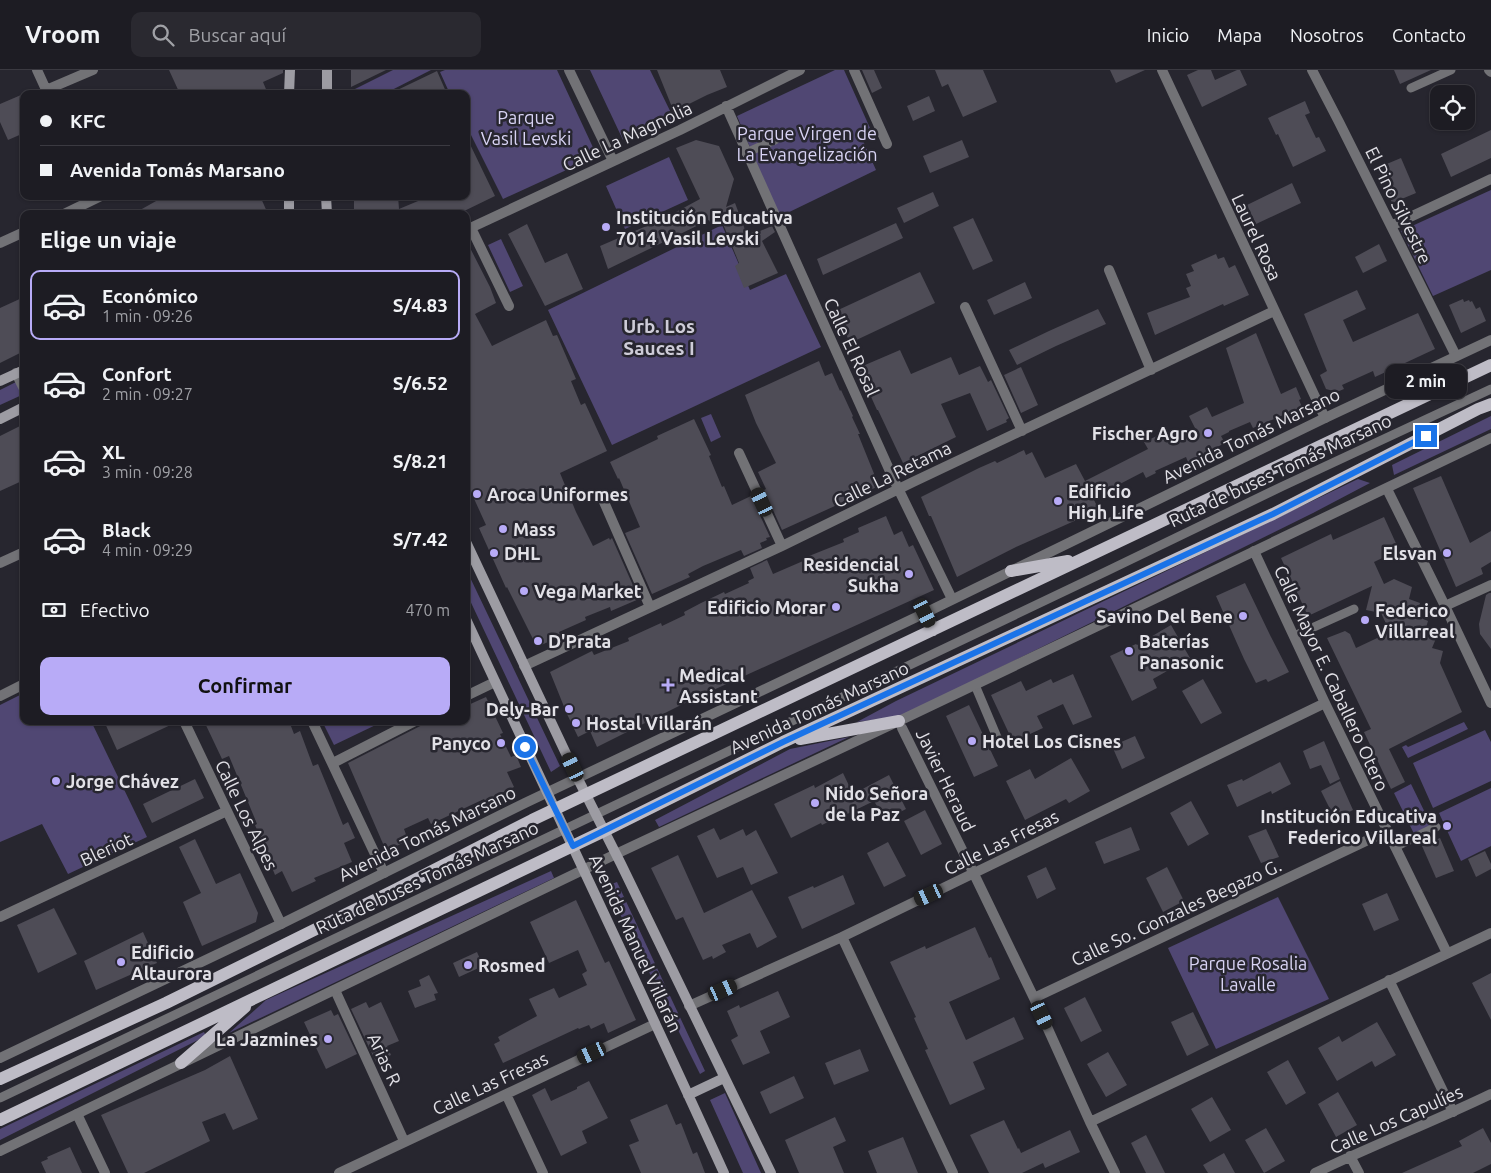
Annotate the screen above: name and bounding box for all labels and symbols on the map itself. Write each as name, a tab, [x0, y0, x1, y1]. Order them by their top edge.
street label: Calle La Magnolia	[559, 97, 695, 175]
park label: Parque Vasil Levski	[481, 107, 571, 148]
park label: Parque Virgen de La Evangelización	[736, 123, 878, 164]
street label: El Pino Silvestre	[1362, 143, 1436, 267]
street label: Laurel Rosa	[1228, 191, 1286, 283]
place label: Institución Educativa 7014 Vasil Levski	[616, 207, 793, 248]
marker: Institución Educativa 7014 Vasil Levski	[600, 221, 612, 233]
street label: Calle El Rosal	[820, 295, 884, 400]
district label: Urb. Los Sauces I	[623, 315, 695, 359]
callout: 2 min	[1385, 364, 1467, 398]
street label: Avenida Tomás Marsano	[1159, 383, 1343, 487]
street label: Ruta de buses Tomás Marsano	[1166, 410, 1394, 530]
place label: Fischer Agro	[1092, 423, 1198, 443]
route end	[1415, 425, 1437, 447]
marker: Fischer Agro	[1202, 427, 1214, 439]
street label: Calle La Retama	[830, 437, 954, 511]
place label: Edificio High Life	[1068, 481, 1144, 522]
place label: Aroca Uniformes	[487, 484, 628, 504]
car	[748, 485, 775, 519]
marker: Aroca Uniformes	[471, 488, 483, 500]
marker: Edificio High Life	[1052, 495, 1064, 507]
place label: Mass	[513, 519, 556, 539]
marker: Mass	[497, 523, 509, 535]
place label: DHL	[504, 543, 540, 563]
place label: Elsvan	[1383, 543, 1437, 563]
marker: DHL	[488, 547, 500, 559]
marker: Elsvan	[1441, 547, 1453, 559]
place label: Residencial Sukha	[803, 554, 900, 595]
street label: Calle Mayor E. Caballero Otero	[1271, 562, 1393, 794]
marker: Residencial Sukha	[903, 568, 915, 580]
place label: Vega Market	[534, 581, 642, 601]
marker: Vega Market	[518, 585, 530, 597]
car	[911, 596, 938, 630]
place label: Edificio Morar	[707, 597, 827, 617]
place label: Federico Villarreal	[1375, 600, 1455, 641]
marker: Edificio Morar	[830, 601, 842, 613]
place label: Savino Del Bene	[1096, 606, 1233, 626]
marker: Savino Del Bene	[1237, 610, 1249, 622]
marker: Federico Villarreal	[1359, 614, 1371, 626]
place label: D'Prata	[548, 631, 611, 651]
place label: Baterías Panasonic	[1139, 631, 1224, 672]
marker: D'Prata	[532, 635, 544, 647]
marker: Baterías Panasonic	[1123, 645, 1135, 657]
street label: Avenida Tomás Marsano	[727, 657, 911, 757]
place label: Medical Assistant	[679, 665, 758, 706]
marker: Medical Assistant	[661, 678, 675, 692]
place label: Dely-Bar	[486, 699, 560, 719]
marker: Dely-Bar	[563, 703, 575, 715]
place label: Hostal Villarán	[586, 713, 712, 733]
marker: Hostal Villarán	[570, 717, 582, 729]
street label: Javier Heraud	[913, 726, 979, 834]
place label: Hotel Los Cisnes	[982, 731, 1121, 751]
place label: Panyco	[431, 733, 491, 753]
marker: Hotel Los Cisnes	[966, 735, 978, 747]
route start	[514, 736, 536, 758]
marker: Panyco	[495, 737, 507, 749]
car	[559, 750, 586, 784]
street label: Calle Los Alpes	[212, 757, 282, 874]
place label: Jorge Chávez	[66, 771, 179, 791]
marker: Jorge Chávez	[50, 775, 62, 787]
street label: Avenida Tomás Marsano	[335, 781, 519, 885]
place label: Nido Señora de la Paz	[825, 783, 928, 824]
marker: Nido Señora de la Paz	[809, 797, 821, 809]
street label: Calle Las Fresas	[940, 806, 1062, 878]
place label: Institución Educativa Federico Villareal	[1260, 806, 1438, 847]
street label: Ruta de buses Tomás Marsano	[313, 817, 541, 937]
marker: Institución Educativa Federico Villareal	[1441, 820, 1453, 832]
street label: Bleriot	[77, 828, 135, 870]
street label: Avenida Manuel Villarán	[586, 851, 686, 1035]
street label: Calle So. Gonzales Begazo G.	[1068, 854, 1284, 970]
car	[912, 882, 945, 908]
place label: Edificio Altaurora	[131, 942, 212, 983]
park label: Parque Rosalia Lavalle	[1189, 953, 1307, 994]
place label: Rosmed	[478, 955, 545, 975]
marker: Edificio Altaurora	[115, 956, 127, 968]
marker: Rosmed	[462, 959, 474, 971]
car	[706, 977, 739, 1003]
car	[1028, 998, 1055, 1032]
place label: La Jazmines	[216, 1029, 318, 1049]
street label: Arias R	[364, 1030, 406, 1088]
marker: La Jazmines	[322, 1033, 334, 1045]
car	[575, 1040, 608, 1066]
street label: Calle Las Fresas	[429, 1047, 551, 1118]
street label: Calle Los Capulíes	[1326, 1081, 1466, 1157]

